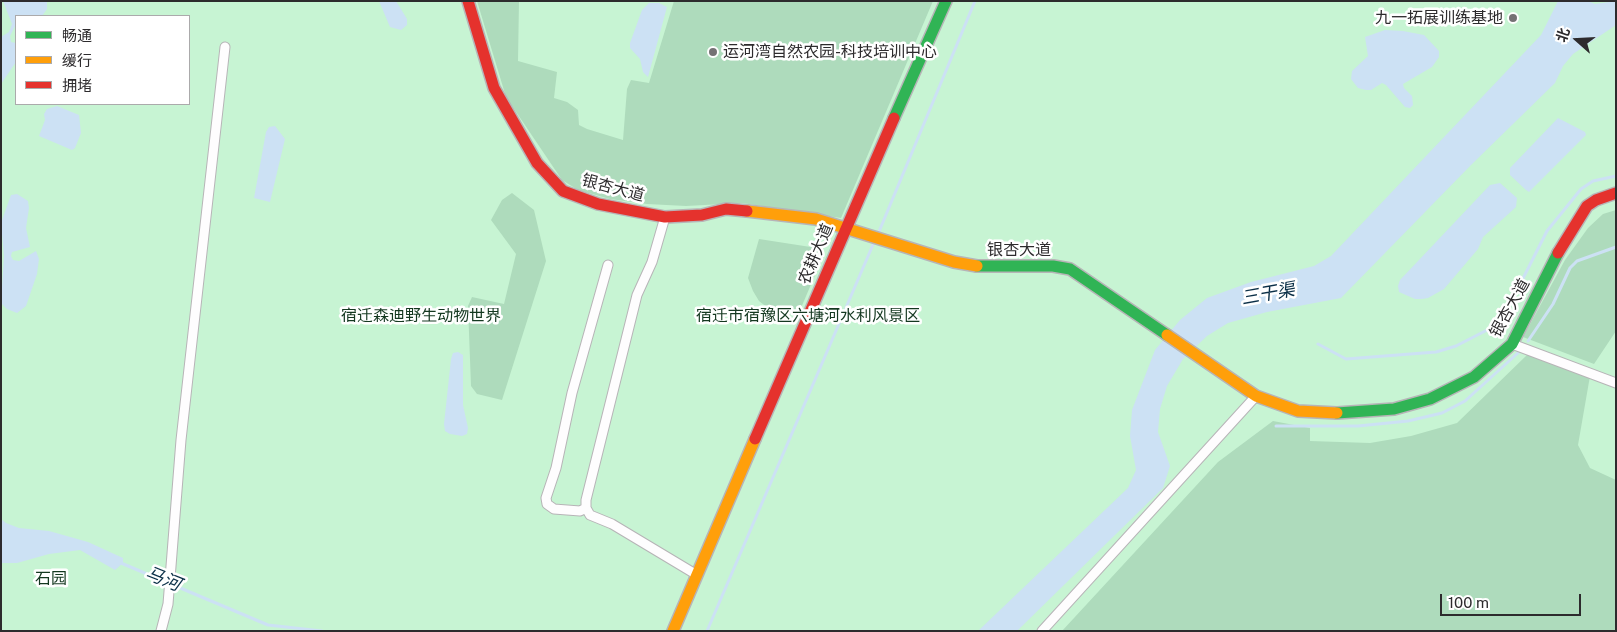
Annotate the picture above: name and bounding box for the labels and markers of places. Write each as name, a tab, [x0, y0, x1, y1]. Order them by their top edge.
place label: 九一拓展训练基地	[1375, 8, 1503, 28]
marker: 九一拓展训练基地	[1507, 12, 1519, 24]
place label: 运河湾自然农园-科技培训中心	[723, 42, 937, 62]
marker: 运河湾自然农园-科技培训中心	[707, 46, 719, 58]

